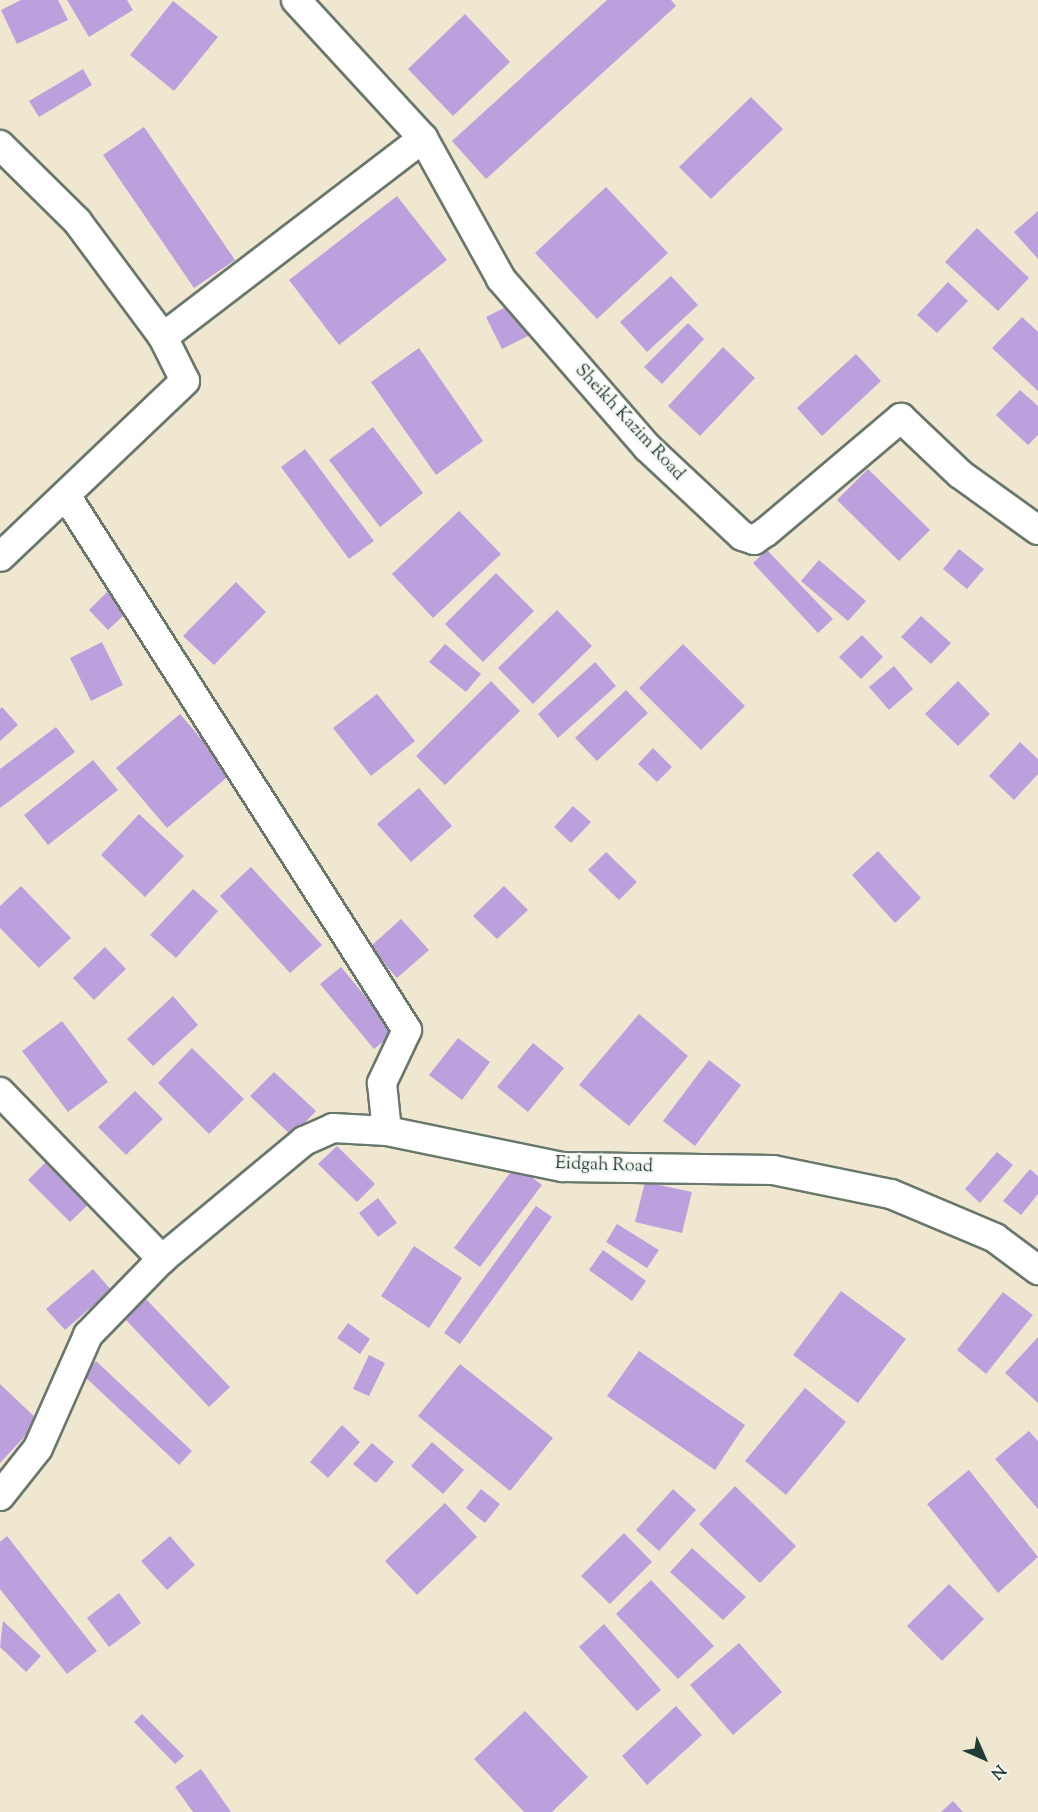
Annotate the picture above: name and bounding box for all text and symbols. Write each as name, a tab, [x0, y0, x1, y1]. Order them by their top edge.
street label: Sheikh Kazim Road	[570, 360, 688, 486]
street label: Eidgah Road	[555, 1153, 653, 1179]
north arrow	[954, 1728, 1014, 1788]
text: N	[984, 1758, 1010, 1784]

